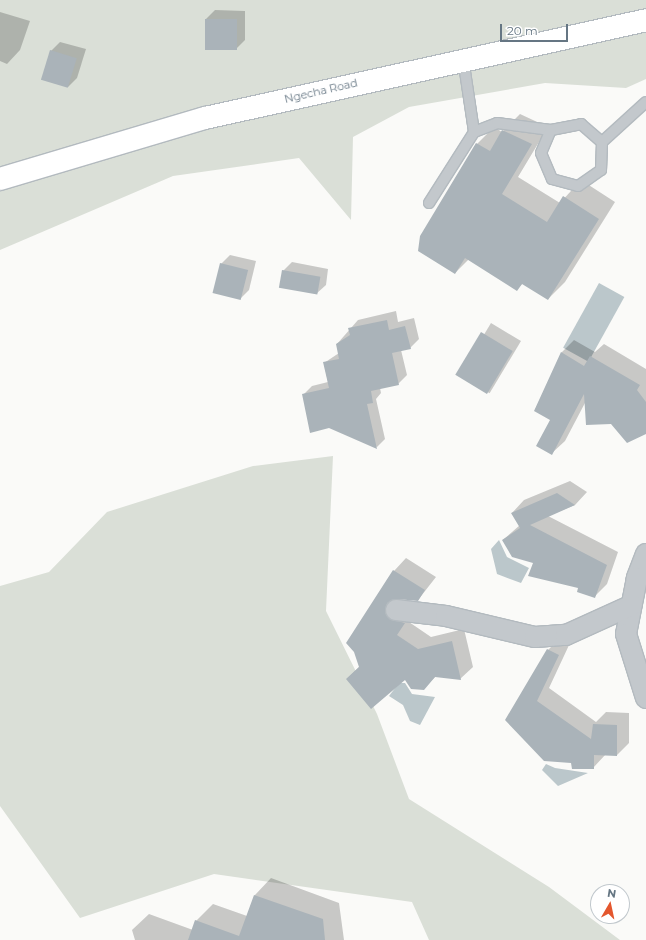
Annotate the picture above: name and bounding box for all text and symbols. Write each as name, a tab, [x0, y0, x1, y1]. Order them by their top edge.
scale bar	[502, 16, 570, 42]
text: 20 m	[507, 23, 538, 38]
street label: Ngecha Road	[283, 76, 359, 106]
north arrow	[590, 884, 630, 924]
text: N	[606, 886, 617, 901]

